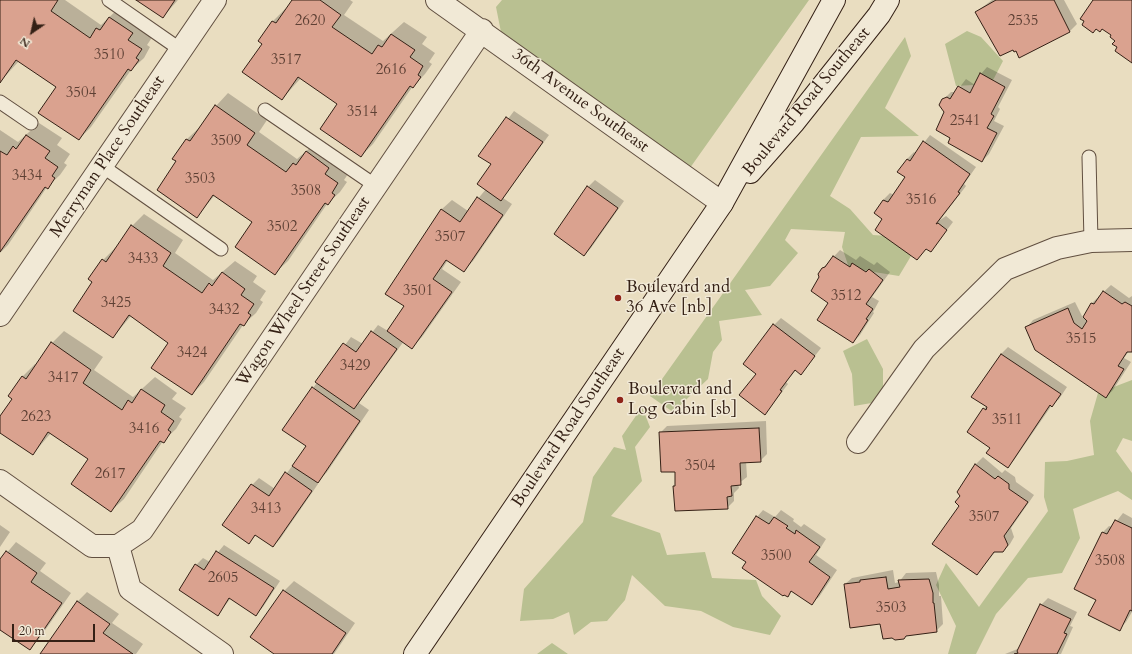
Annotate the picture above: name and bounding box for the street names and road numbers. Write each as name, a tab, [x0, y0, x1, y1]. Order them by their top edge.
street label: Boulevard Road Southeast	[739, 24, 875, 180]
street label: 36th Avenue Southeast	[508, 44, 652, 158]
street label: Merryman Place Southeast	[46, 72, 170, 242]
street label: Wagon Wheel Street Southeast	[233, 193, 375, 391]
street label: Boulevard Road Southeast	[508, 345, 630, 511]

